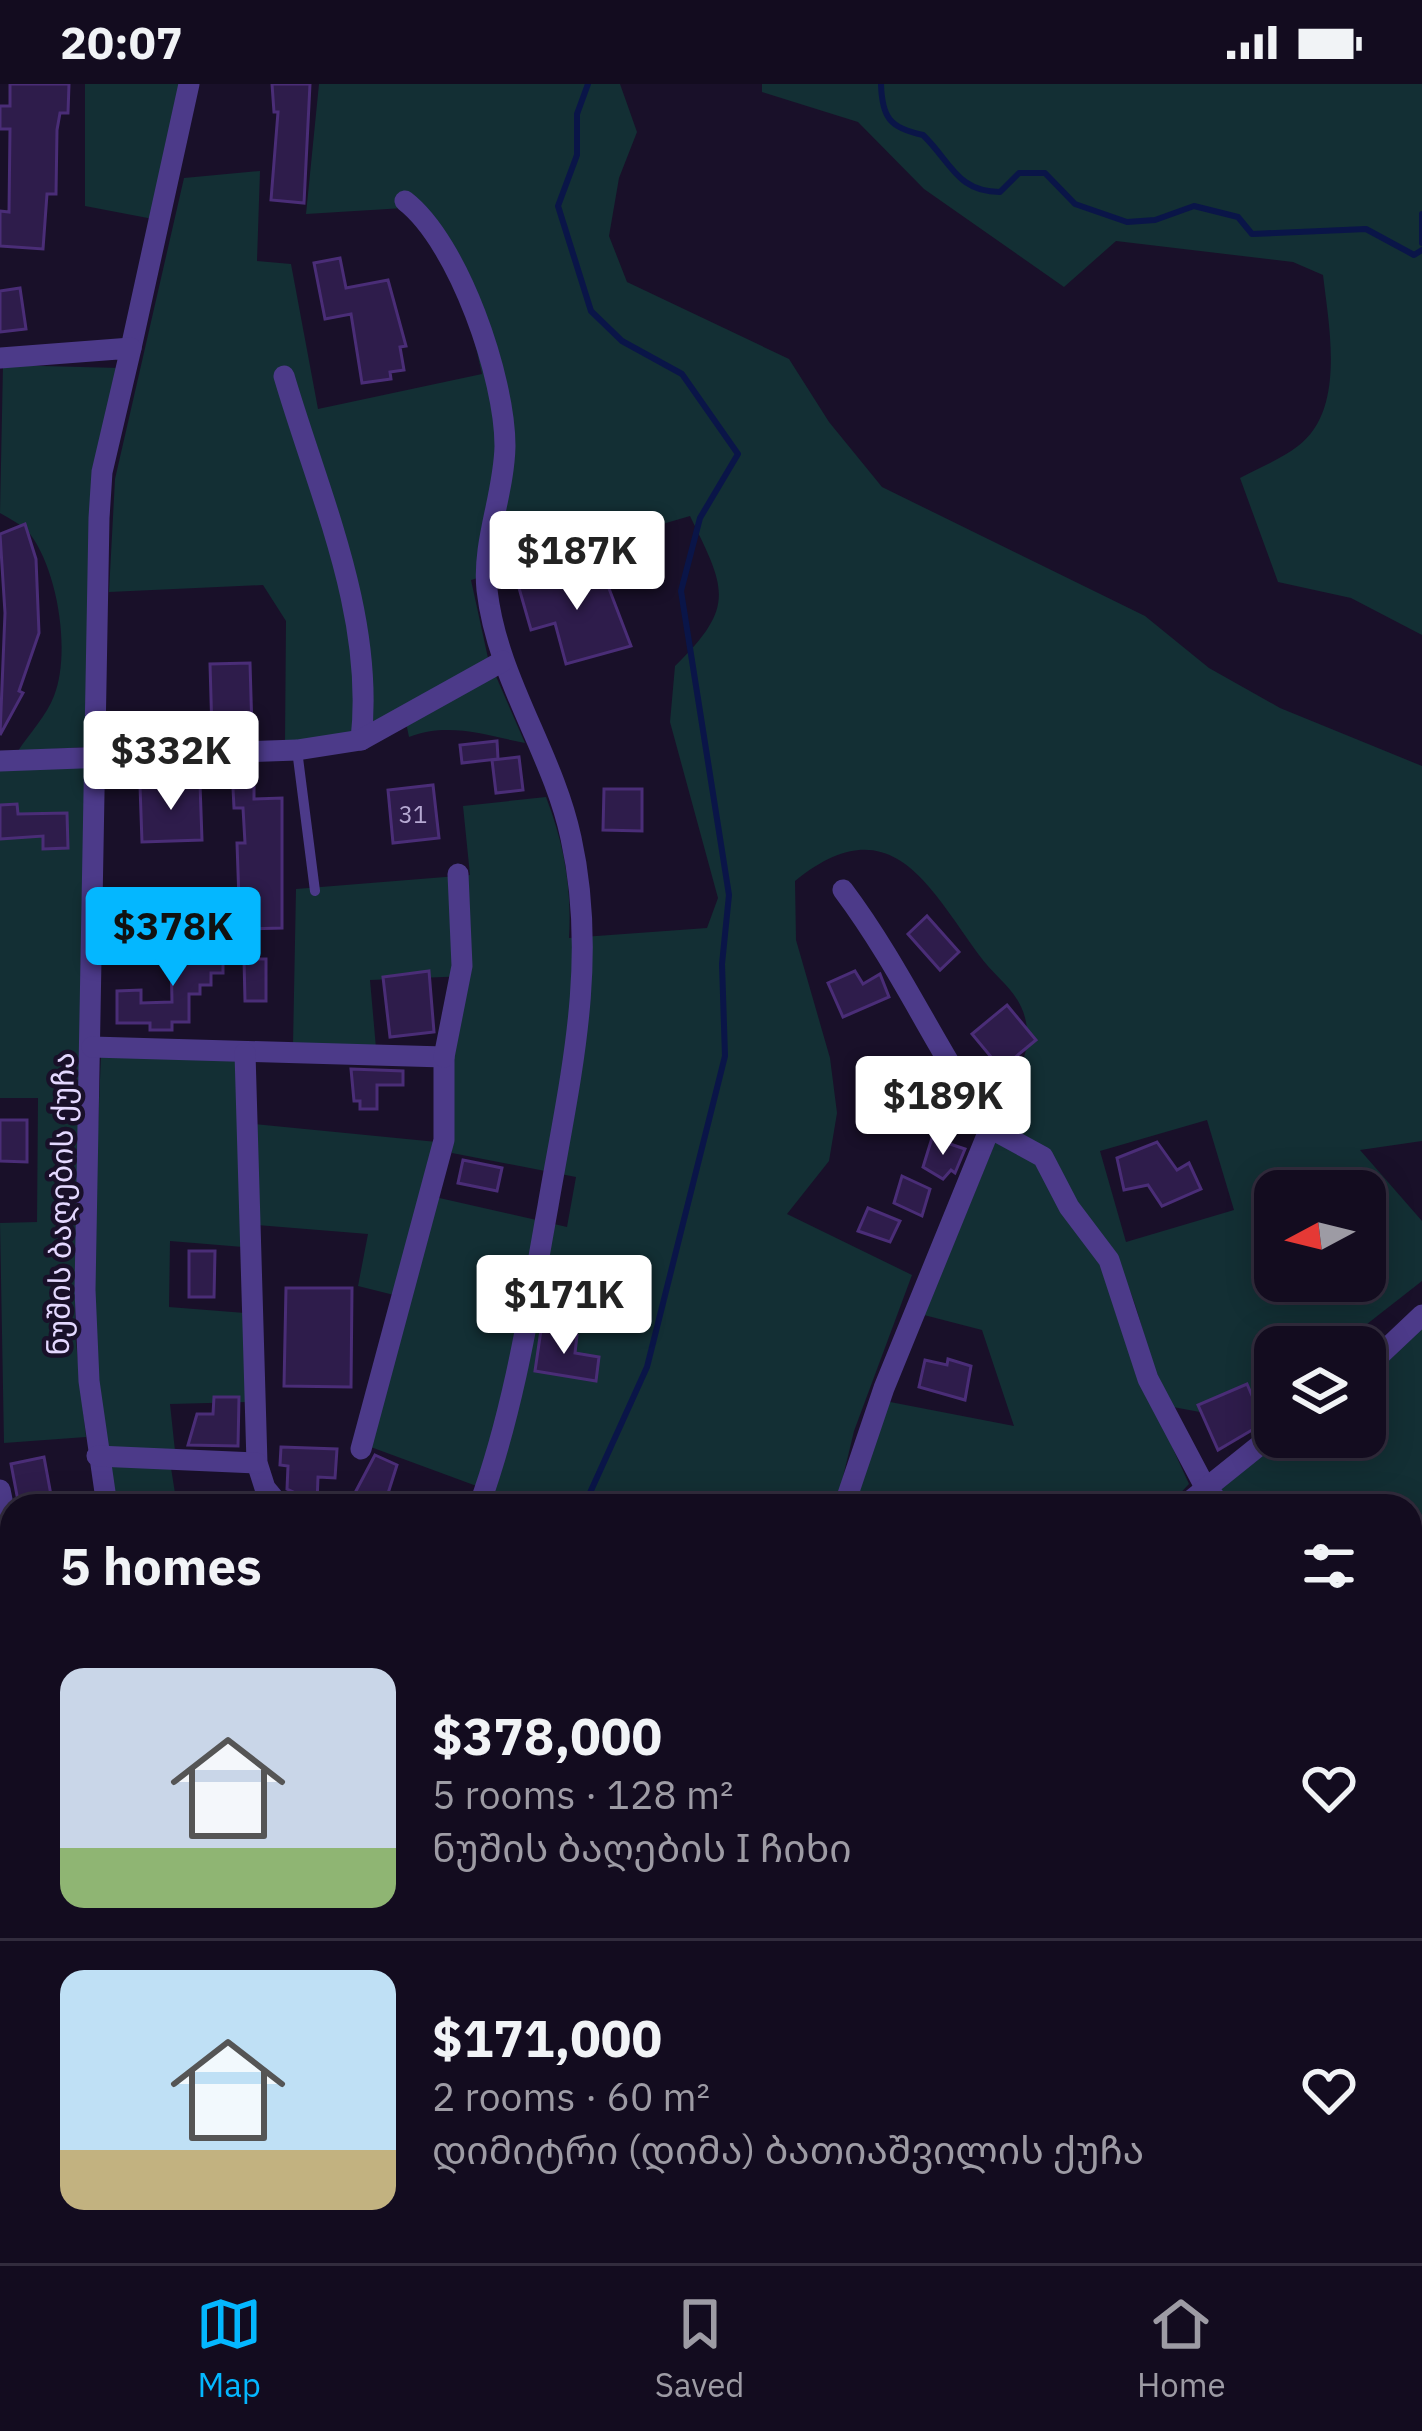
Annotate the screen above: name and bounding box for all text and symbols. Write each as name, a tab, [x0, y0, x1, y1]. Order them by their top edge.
text: 20:07	[60, 13, 183, 71]
pin: $187K	[493, 511, 661, 613]
text: $187K	[517, 524, 637, 575]
pin: $332K	[87, 711, 255, 813]
text: $332K	[111, 724, 231, 775]
house number: 31	[399, 798, 427, 830]
pin: $378K	[89, 887, 257, 989]
text: $378K	[113, 900, 233, 951]
street label: ნუშის ბაღების ქუჩა	[38, 1052, 82, 1356]
pin: $189K	[859, 1056, 1027, 1158]
text: $189K	[883, 1069, 1003, 1120]
north arrow	[1254, 1170, 1386, 1302]
map controls	[1254, 1170, 1386, 1458]
pin: $171K	[480, 1255, 648, 1357]
text: $171K	[504, 1268, 624, 1319]
button: layers	[1254, 1326, 1386, 1458]
text: 5 homes	[60, 1533, 262, 1599]
icon: filters	[1296, 1533, 1362, 1599]
text: $378,000	[432, 1703, 662, 1769]
icon: home	[156, 1716, 300, 1860]
icon: heart	[1296, 1755, 1362, 1821]
text: 5 rooms · 128 m²	[432, 1769, 734, 1820]
text: ნუშის ბაღების I ჩიხი	[432, 1822, 852, 1873]
text: $171,000	[432, 2005, 662, 2071]
icon: home	[156, 2018, 300, 2162]
icon: heart	[1296, 2057, 1362, 2123]
text: 2 rooms · 60 m²	[432, 2071, 710, 2122]
text: დიმიტრი (დიმა) ბათიაშვილის ქუჩა	[432, 2124, 1144, 2175]
tab: Map	[196, 2291, 262, 2406]
tab: Saved	[655, 2291, 744, 2406]
tab: Home	[1137, 2291, 1226, 2406]

